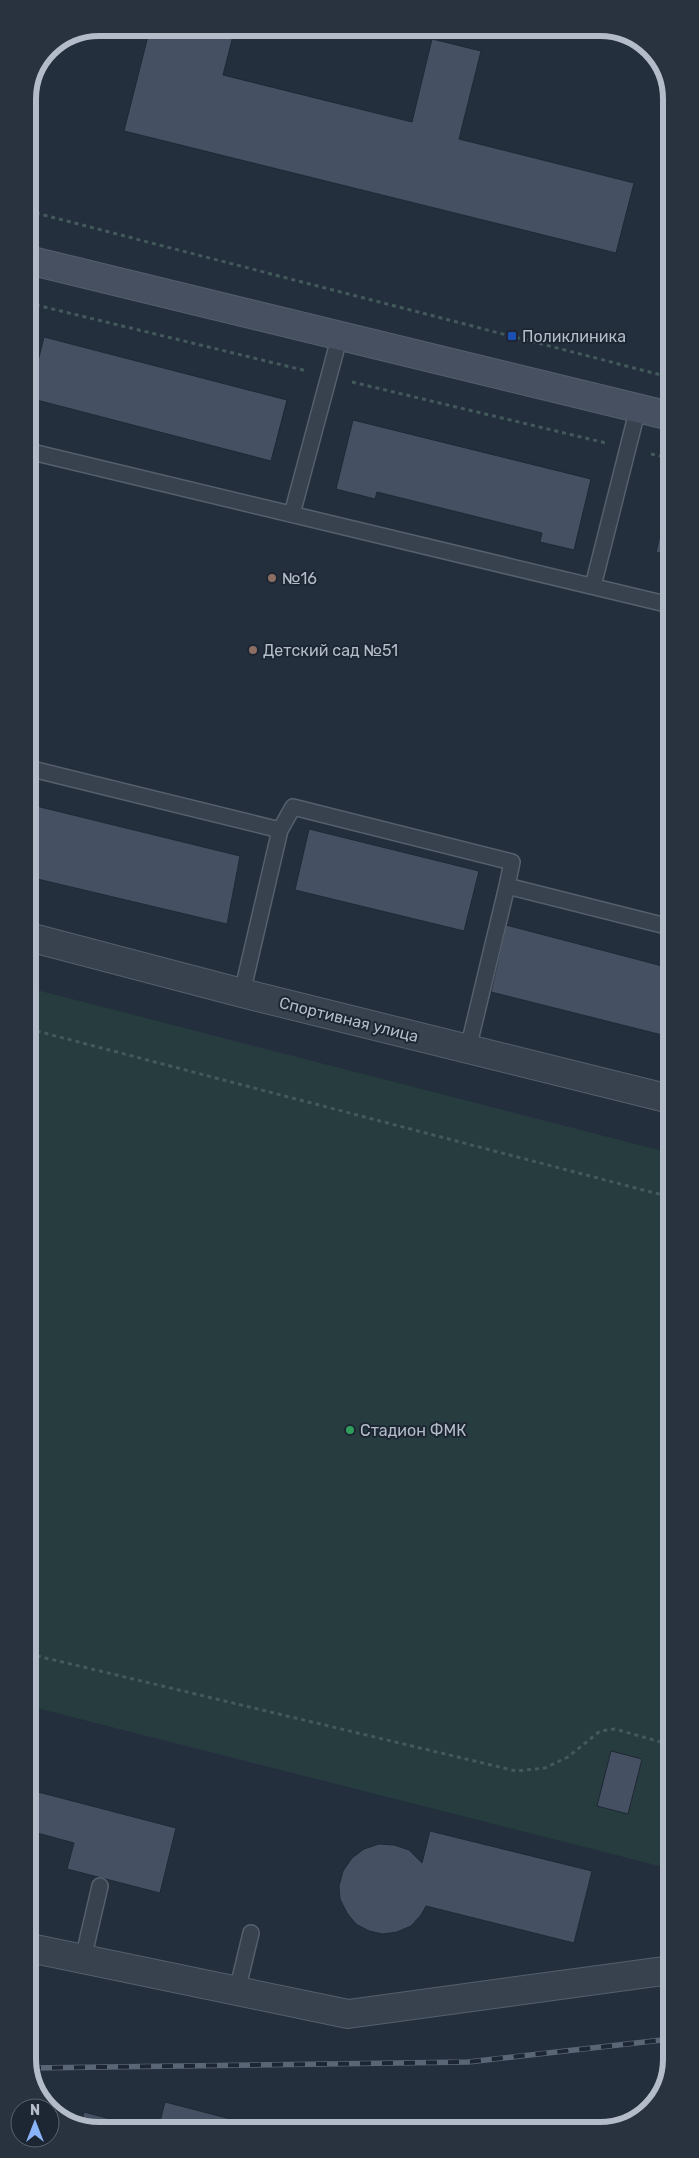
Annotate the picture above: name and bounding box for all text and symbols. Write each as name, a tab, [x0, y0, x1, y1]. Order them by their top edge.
place label: Поликлиника	[522, 327, 626, 346]
marker: Поликлиника	[506, 330, 518, 342]
place label: №16	[282, 569, 317, 588]
marker: №16	[266, 572, 278, 584]
place label: Детский сад №51	[263, 641, 398, 660]
marker: Детский сад №51	[247, 644, 259, 656]
street label: Спортивная улица	[277, 993, 421, 1046]
place label: Стадион ФМК	[360, 1421, 467, 1440]
marker: Стадион ФМК	[344, 1424, 356, 1436]
north arrow	[10, 2098, 60, 2148]
text: N	[30, 2102, 40, 2119]

